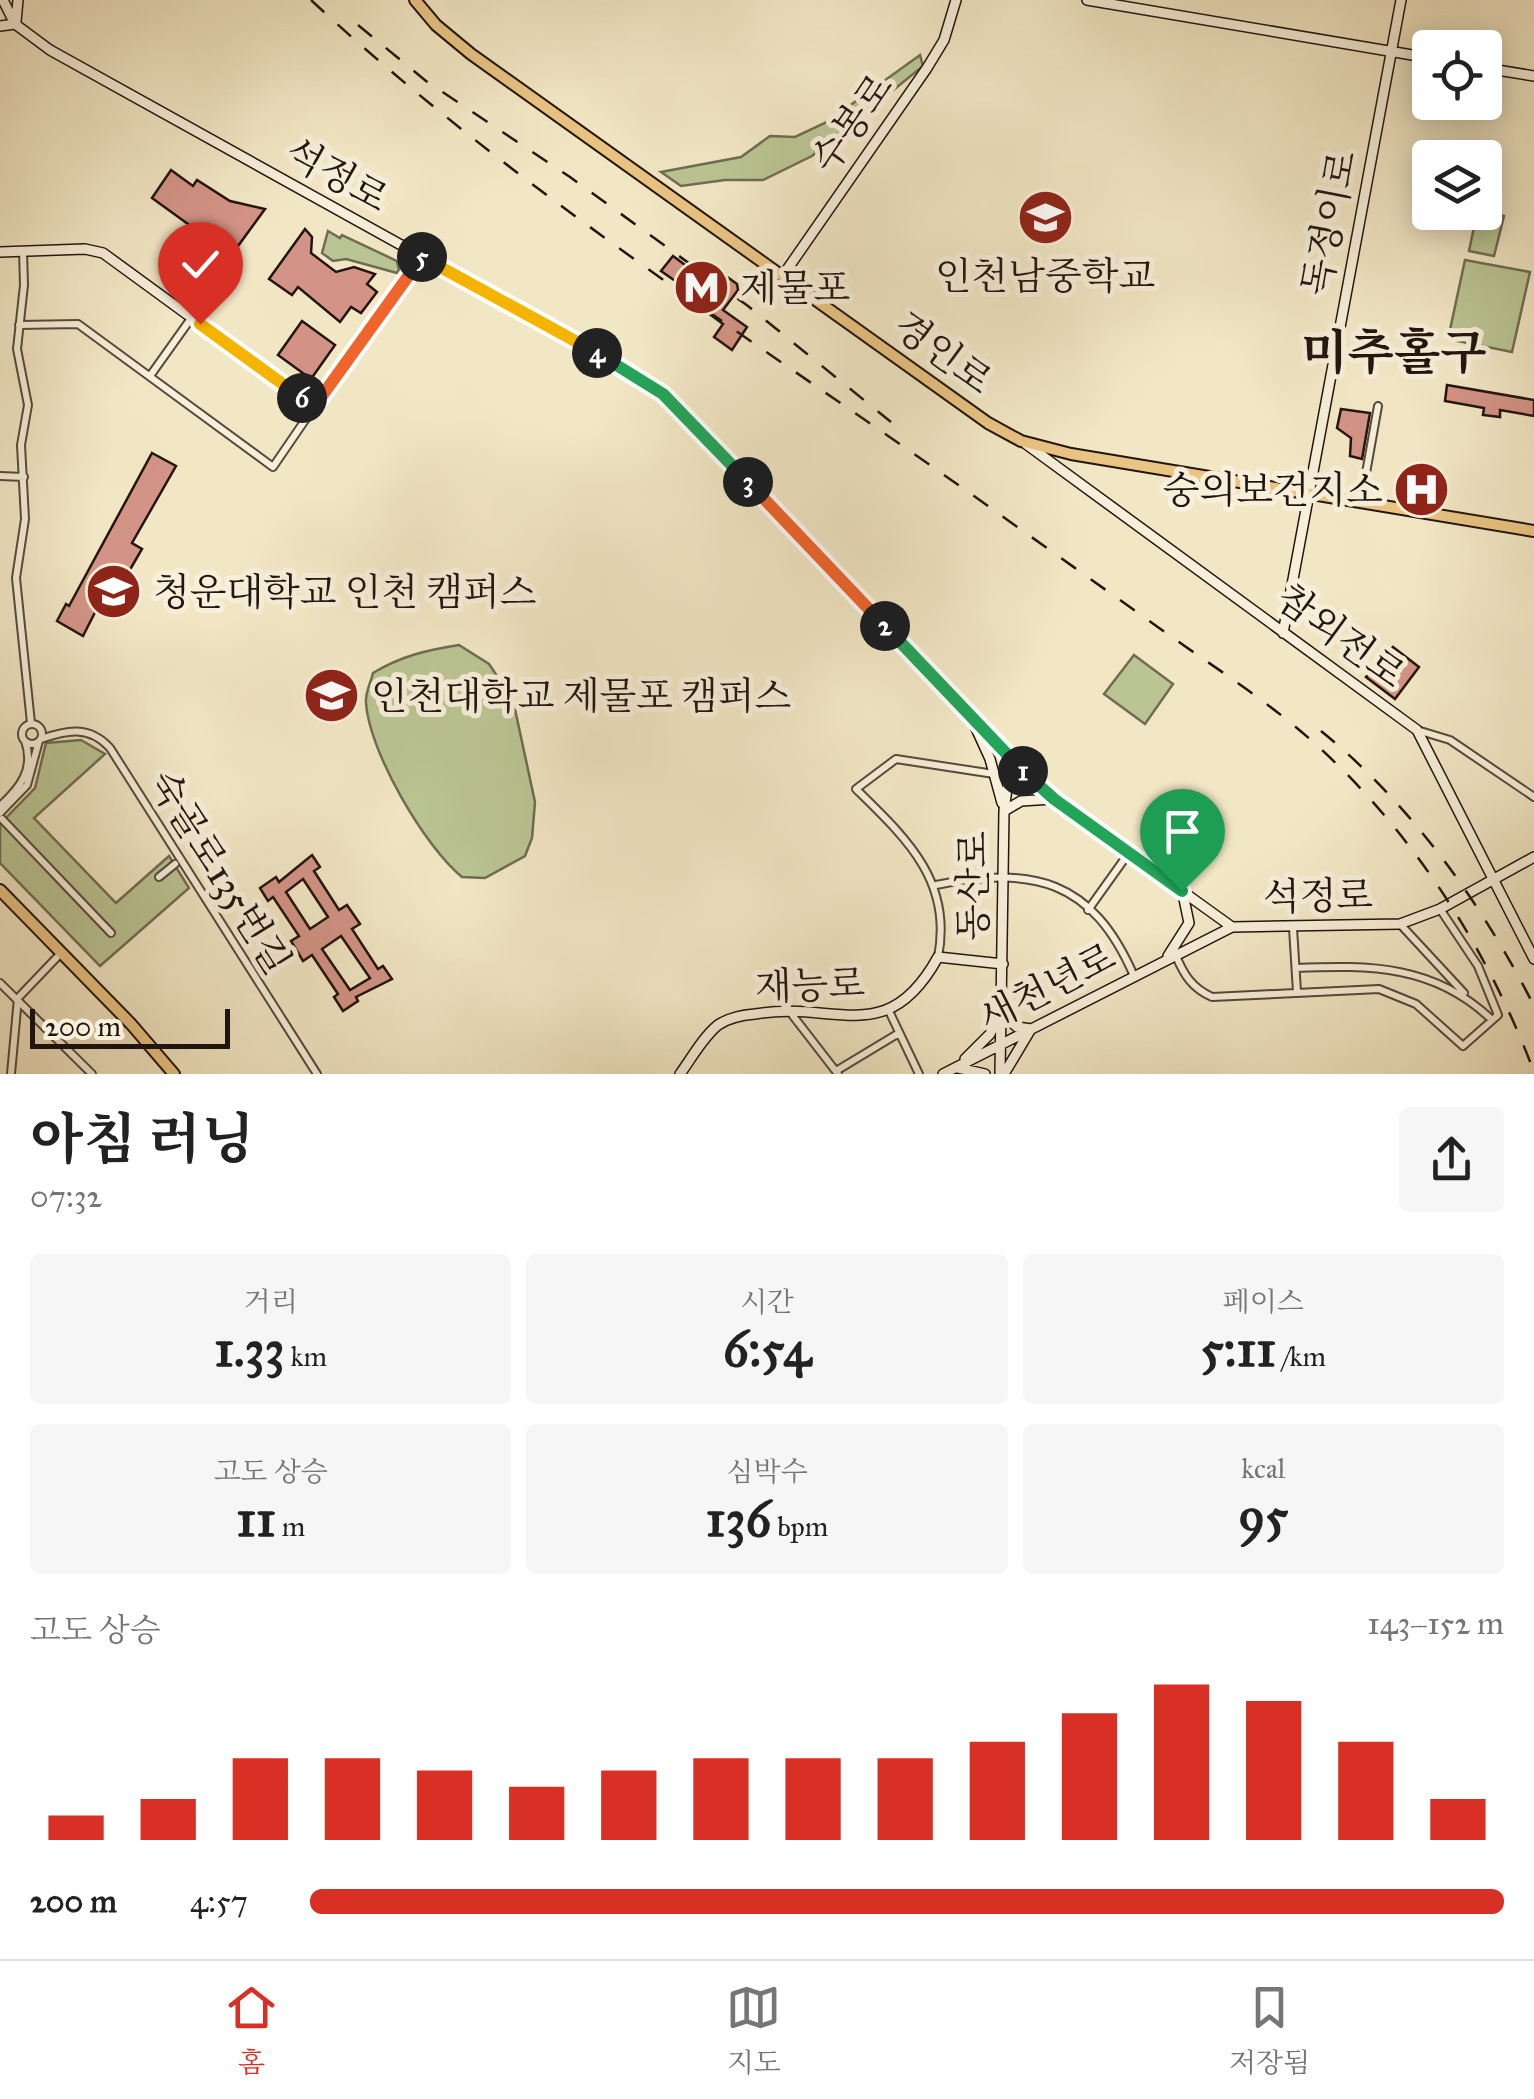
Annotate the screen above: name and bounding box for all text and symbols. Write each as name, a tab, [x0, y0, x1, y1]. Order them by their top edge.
map controls	[1412, 30, 1502, 230]
button: locate	[1412, 30, 1502, 120]
street label: 수봉로	[802, 65, 902, 181]
street label: 석정로	[278, 128, 396, 222]
button: layers	[1412, 140, 1502, 230]
street label: 독정이로	[1292, 147, 1366, 299]
school or university icon: 인천남중학교	[1015, 188, 1075, 248]
pin	[158, 222, 243, 325]
pin: 5	[397, 232, 447, 282]
icon: check	[173, 237, 228, 292]
text: 5	[415, 239, 429, 274]
place label: 인천남중학교	[935, 253, 1155, 299]
metro station icon: 제물포	[671, 258, 731, 318]
place label: 제물포	[740, 265, 850, 311]
street label: 경인로	[885, 302, 1001, 404]
district label: 미추홀구	[1301, 323, 1487, 382]
pin: 4	[572, 328, 622, 378]
text: 4	[589, 335, 605, 370]
pin: 6	[277, 373, 327, 423]
text: 6	[295, 380, 309, 415]
pin: 3	[723, 457, 773, 507]
hospital icon: 숭의보건지소	[1392, 460, 1452, 520]
text: 3	[742, 464, 754, 499]
place label: 숭의보건지소	[1163, 467, 1383, 513]
school or university icon: 청운대학교 인천 캠퍼스	[84, 562, 144, 622]
place label: 청운대학교 인천 캠퍼스	[153, 569, 536, 615]
street label: 참외전로	[1268, 574, 1414, 698]
pin: 2	[860, 601, 910, 651]
text: 2	[878, 608, 892, 643]
school or university icon: 인천대학교 제물포 캠퍼스	[302, 666, 362, 726]
place label: 인천대학교 제물포 캠퍼스	[371, 673, 791, 719]
pin: 1	[998, 746, 1048, 796]
text: 1	[1017, 753, 1029, 788]
street label: 숙골로135번길	[139, 762, 301, 982]
pin	[1140, 789, 1225, 892]
icon: arrive	[1155, 804, 1210, 859]
street label: 동산로	[950, 831, 996, 941]
street label: 석정로	[1263, 872, 1373, 920]
street label: 새천년로	[971, 933, 1123, 1041]
street label: 재능로	[754, 960, 866, 1010]
scale bar	[30, 1004, 230, 1048]
text: 200 m	[45, 1009, 121, 1044]
text: 아침 러닝	[30, 1106, 254, 1173]
button: share	[1399, 1107, 1504, 1212]
text: 07:32	[30, 1177, 102, 1216]
text: 거리	[244, 1284, 298, 1319]
text: 시간	[740, 1284, 794, 1319]
text: 페이스	[1223, 1284, 1304, 1319]
text: 1.33	[214, 1319, 284, 1380]
text: 6:54	[723, 1319, 811, 1380]
text: 5:11	[1201, 1319, 1276, 1380]
text: km	[284, 1339, 327, 1374]
text: /km	[1276, 1339, 1326, 1374]
text: kcal	[1241, 1451, 1285, 1486]
text: 고도 상승	[214, 1454, 328, 1489]
text: 심박수	[726, 1454, 808, 1489]
text: 95	[1238, 1486, 1288, 1547]
text: 11	[236, 1489, 276, 1550]
text: 136	[706, 1489, 771, 1550]
text: m	[276, 1509, 305, 1544]
text: bpm	[771, 1509, 828, 1544]
text: 143–152 m	[1367, 1604, 1504, 1643]
text: 고도 상승	[30, 1611, 161, 1650]
text: 200 m	[30, 1882, 117, 1921]
text: 4:57	[190, 1882, 248, 1921]
tab: 홈	[224, 1980, 279, 2080]
tab: 지도	[726, 1980, 781, 2080]
tab: 저장됨	[1229, 1980, 1310, 2080]

